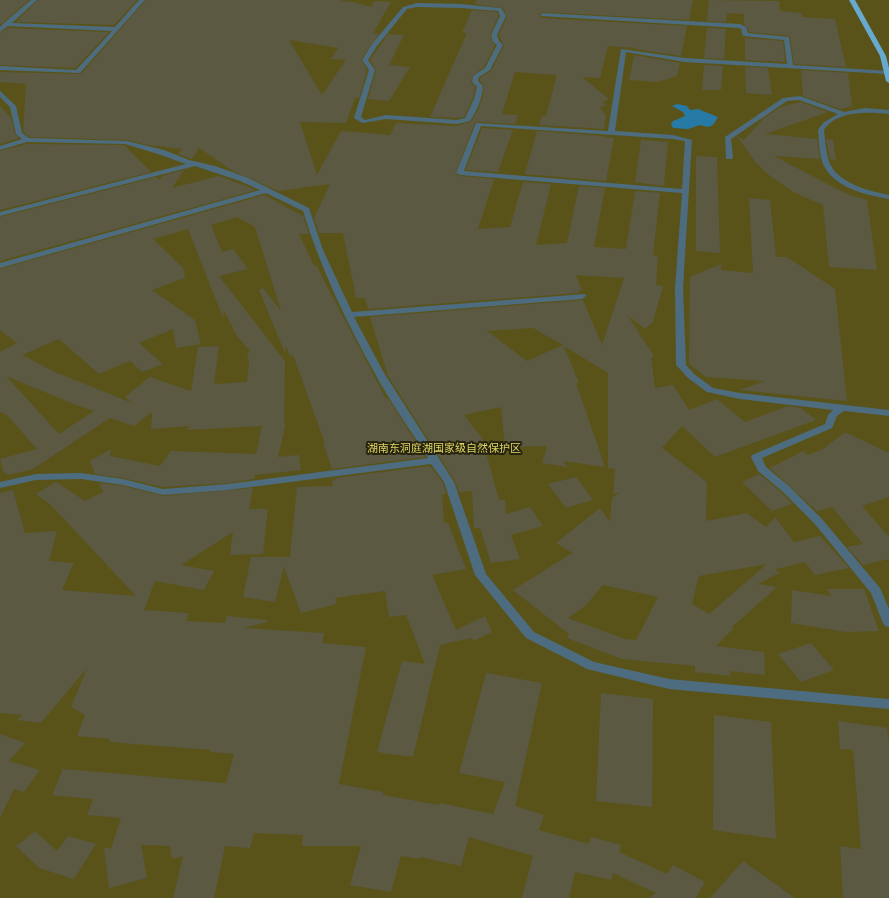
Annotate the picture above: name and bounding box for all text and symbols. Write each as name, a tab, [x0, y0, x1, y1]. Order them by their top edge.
park label: 湖南东洞庭湖国家级自然保护区	[367, 442, 521, 456]

